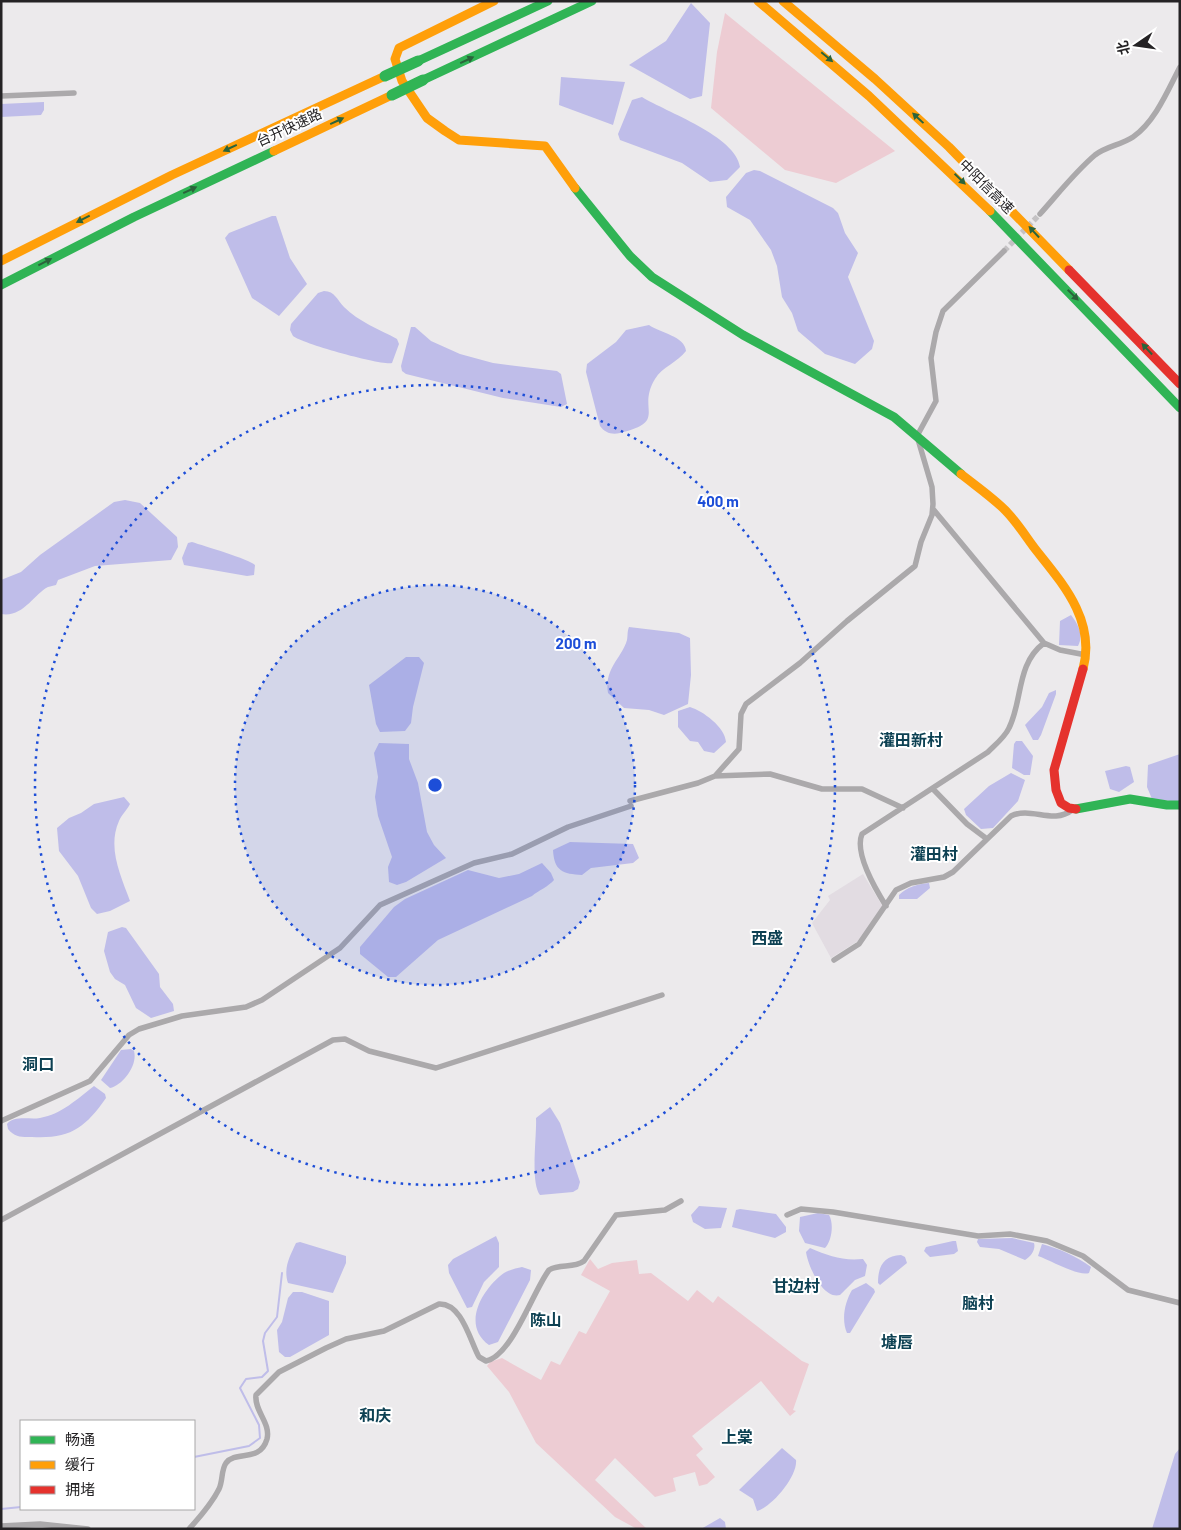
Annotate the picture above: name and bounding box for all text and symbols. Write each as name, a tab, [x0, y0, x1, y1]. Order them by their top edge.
north arrow	[1111, 20, 1161, 70]
text: 北	[1113, 39, 1133, 57]
one-way arrow	[820, 52, 833, 63]
one-way arrow	[460, 55, 474, 63]
street label: 台开快速路	[254, 105, 324, 149]
one-way arrow	[912, 112, 924, 124]
one-way arrow	[330, 117, 344, 125]
one-way arrow	[223, 145, 237, 153]
street label: 中阳信高速	[956, 155, 1018, 217]
one-way arrow	[953, 173, 965, 185]
one-way arrow	[183, 186, 197, 194]
one-way arrow	[76, 215, 91, 223]
one-way arrow	[1028, 226, 1040, 238]
one-way arrow	[37, 258, 52, 266]
one-way arrow	[1067, 289, 1079, 301]
one-way arrow	[1141, 343, 1153, 355]
text: 400 m	[697, 492, 739, 510]
text: 200 m	[555, 634, 597, 652]
district label: 灌田新村	[879, 730, 943, 749]
centre of rings	[426, 776, 444, 794]
district label: 灌田村	[910, 844, 958, 863]
district label: 西盛	[751, 928, 783, 947]
district label: 洞口	[22, 1054, 54, 1073]
district label: 甘边村	[772, 1276, 820, 1295]
district label: 脑村	[962, 1293, 994, 1312]
district label: 陈山	[530, 1310, 562, 1329]
district label: 塘唇	[881, 1332, 913, 1351]
district label: 和庆	[359, 1405, 391, 1424]
legend	[20, 1420, 195, 1510]
district label: 上棠	[721, 1427, 753, 1446]
text: 畅通	[65, 1430, 95, 1448]
text: 缓行	[65, 1455, 95, 1473]
text: 拥堵	[65, 1480, 95, 1498]

